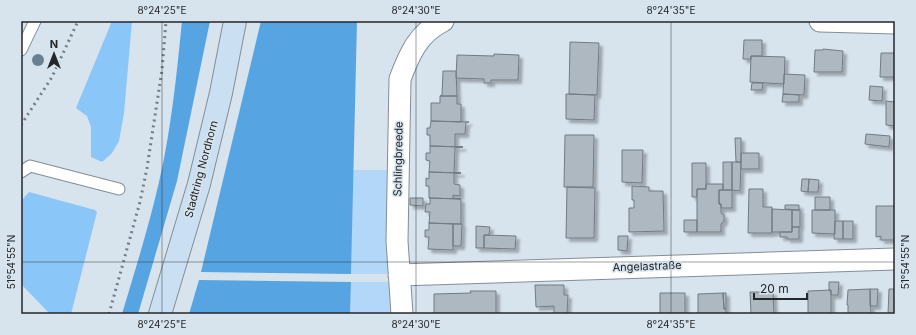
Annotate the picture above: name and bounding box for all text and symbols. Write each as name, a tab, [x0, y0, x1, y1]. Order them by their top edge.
text: 8°24'25"E	[138, 4, 186, 16]
text: 8°24'30"E	[391, 4, 441, 16]
text: 8°24'35"E	[647, 4, 695, 16]
north arrow	[34, 34, 74, 74]
text: N	[50, 37, 58, 51]
street label: Stadtring Nordhorn	[181, 119, 221, 219]
street label: Schlingbreede	[390, 121, 406, 197]
text: 51°54'55"N	[5, 235, 17, 289]
text: 51°54'55"N	[899, 235, 911, 289]
street label: Angelastraße	[612, 258, 682, 274]
scale bar	[754, 275, 807, 301]
text: 20 m	[760, 281, 789, 296]
text: 8°24'25"E	[138, 318, 186, 330]
text: 8°24'30"E	[391, 318, 441, 330]
text: 8°24'35"E	[647, 318, 695, 330]

